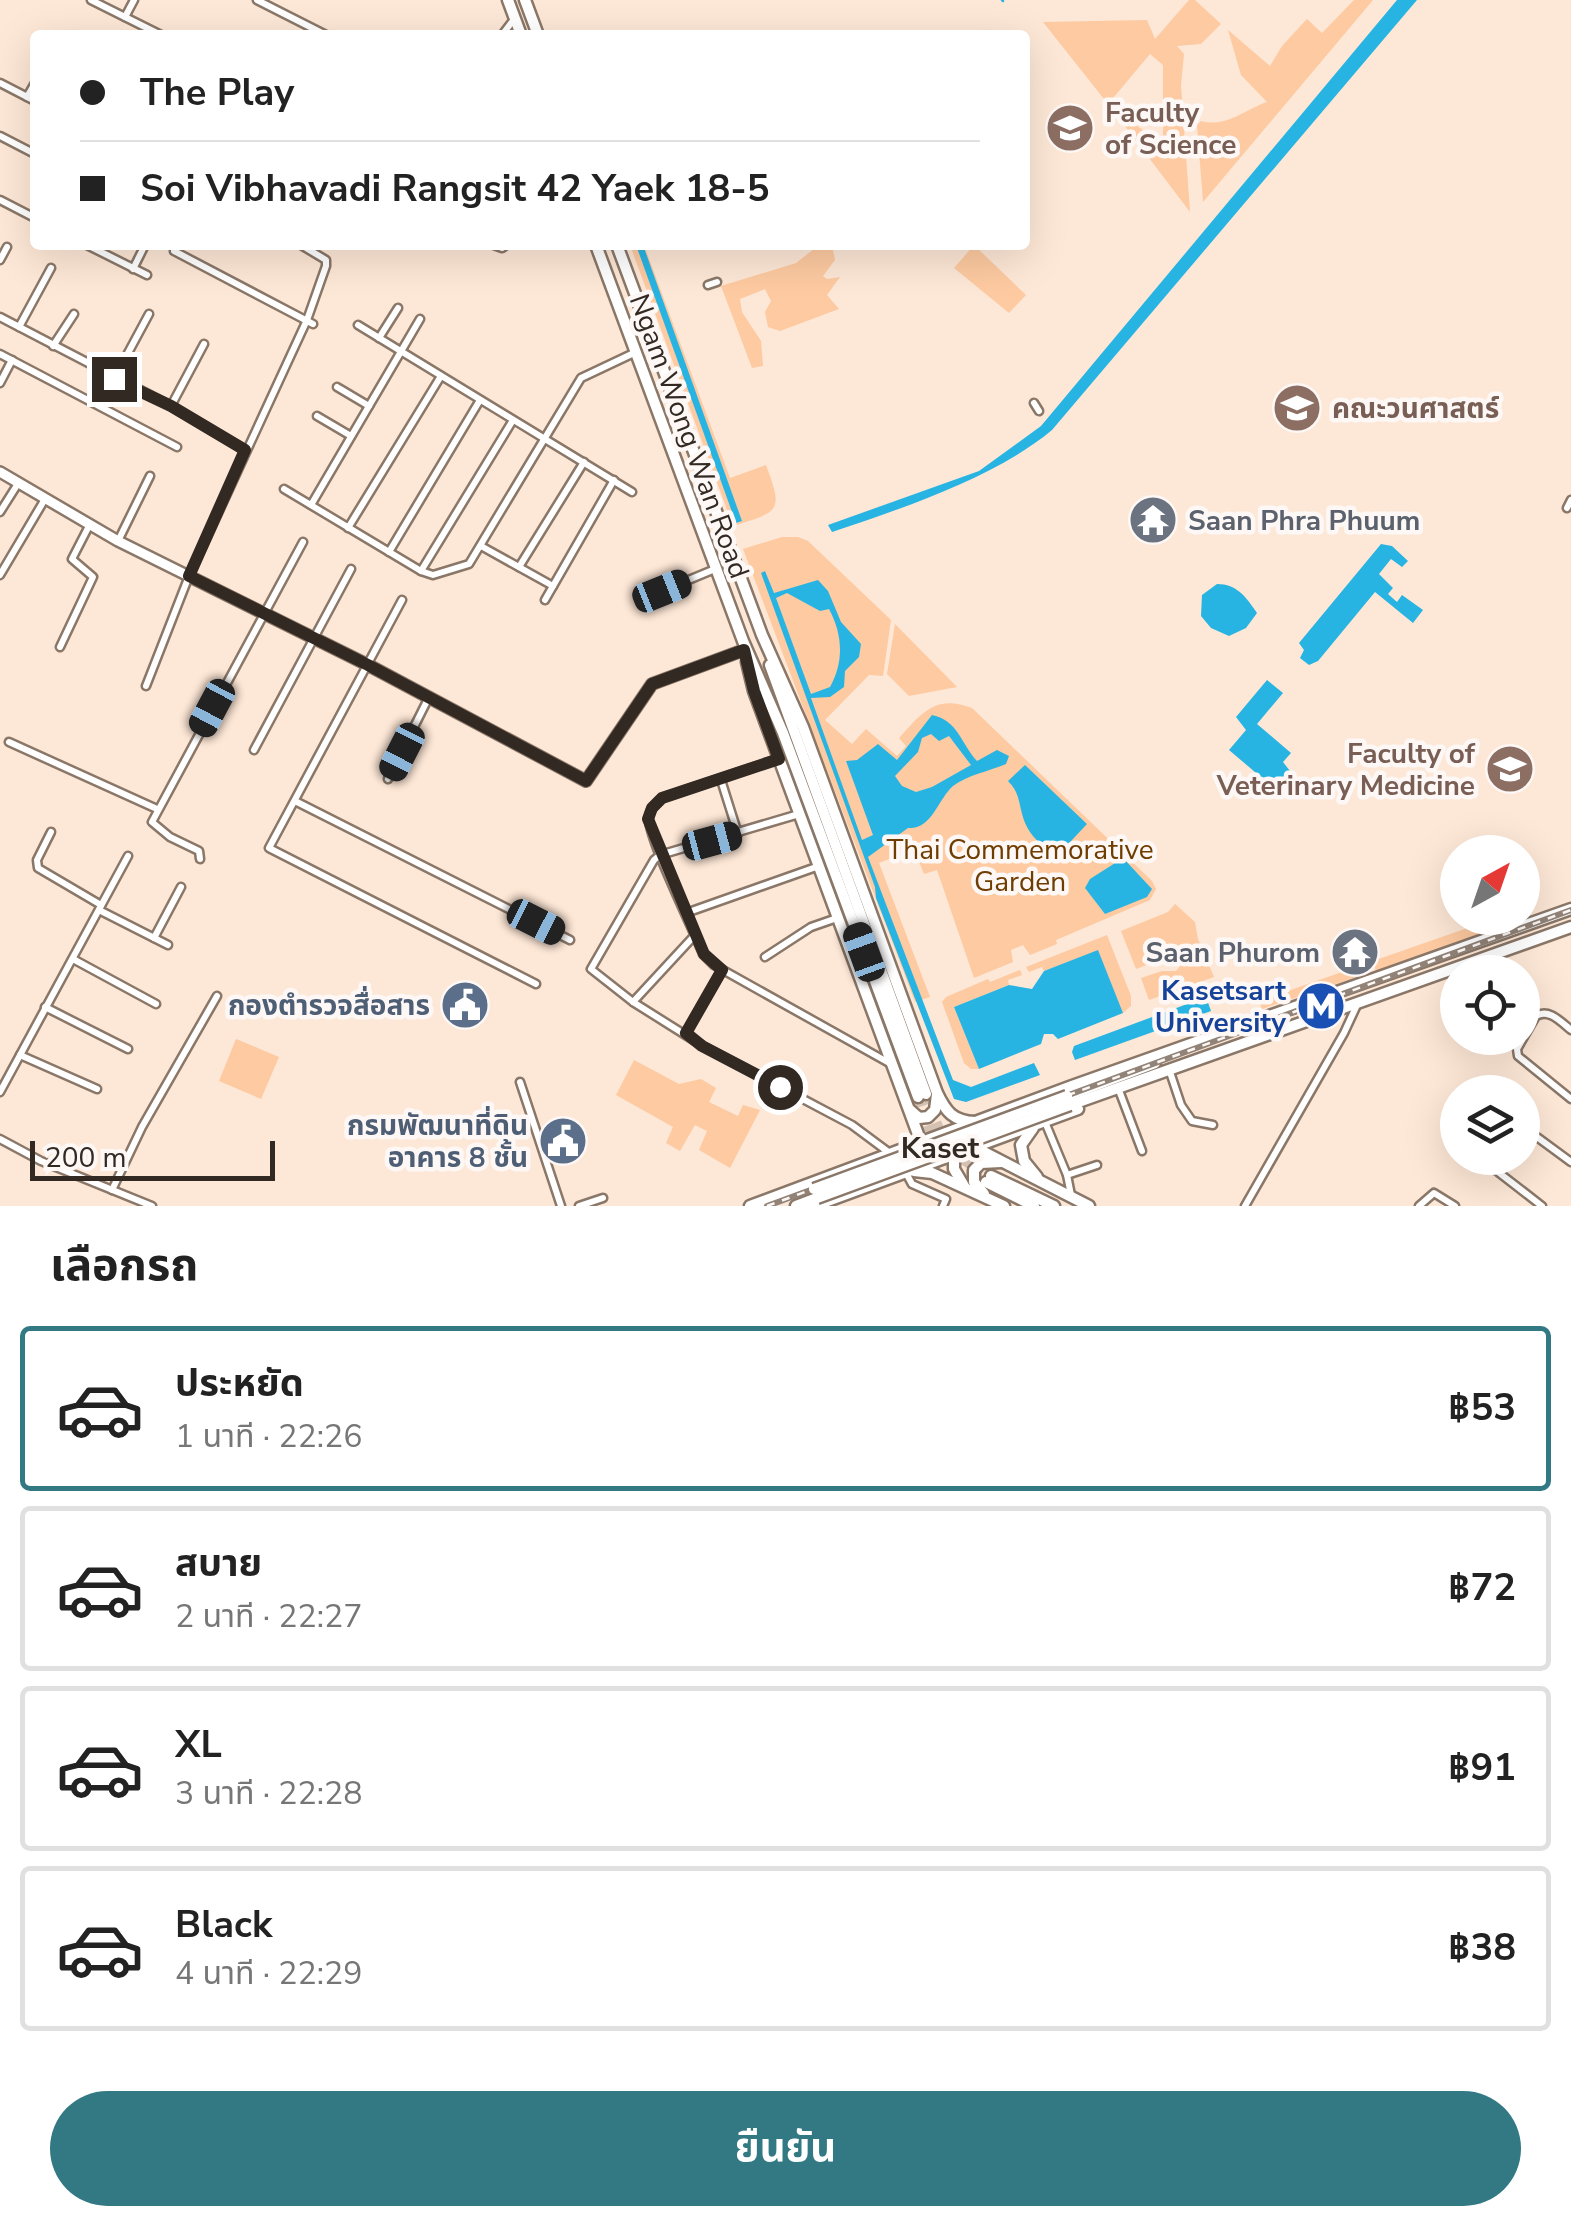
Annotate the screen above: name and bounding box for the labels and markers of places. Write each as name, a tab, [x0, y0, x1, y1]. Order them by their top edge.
place label: Faculty of Science	[1105, 94, 1236, 164]
school or university icon: Faculty of Science	[1044, 102, 1096, 154]
school or university icon: คณะวนศาสตร์	[1271, 382, 1323, 434]
place label: คณะวนศาสตร์	[1332, 390, 1499, 428]
temple icon: Saan Phra Phuum	[1127, 494, 1179, 546]
place label: Saan Phra Phuum	[1188, 502, 1420, 540]
place label: Faculty of Veterinary Medicine	[1216, 735, 1476, 805]
school or university icon: Faculty of Veterinary Medicine	[1484, 743, 1536, 795]
temple icon: Saan Phurom	[1329, 926, 1381, 978]
place label: Saan Phurom	[1145, 934, 1320, 972]
place label: Kasetsart University	[1155, 972, 1286, 1042]
public building icon: กองตำรวจสื่อสาร	[439, 979, 491, 1031]
metro station icon: Kasetsart University	[1295, 980, 1347, 1032]
place label: กองตำรวจสื่อสาร	[228, 985, 430, 1025]
place label: กรมพัฒนาที่ดิน อาคาร 8 ชั้น	[347, 1105, 528, 1177]
public building icon: กรมพัฒนาที่ดิน อาคาร 8 ชั้น	[537, 1115, 589, 1167]

